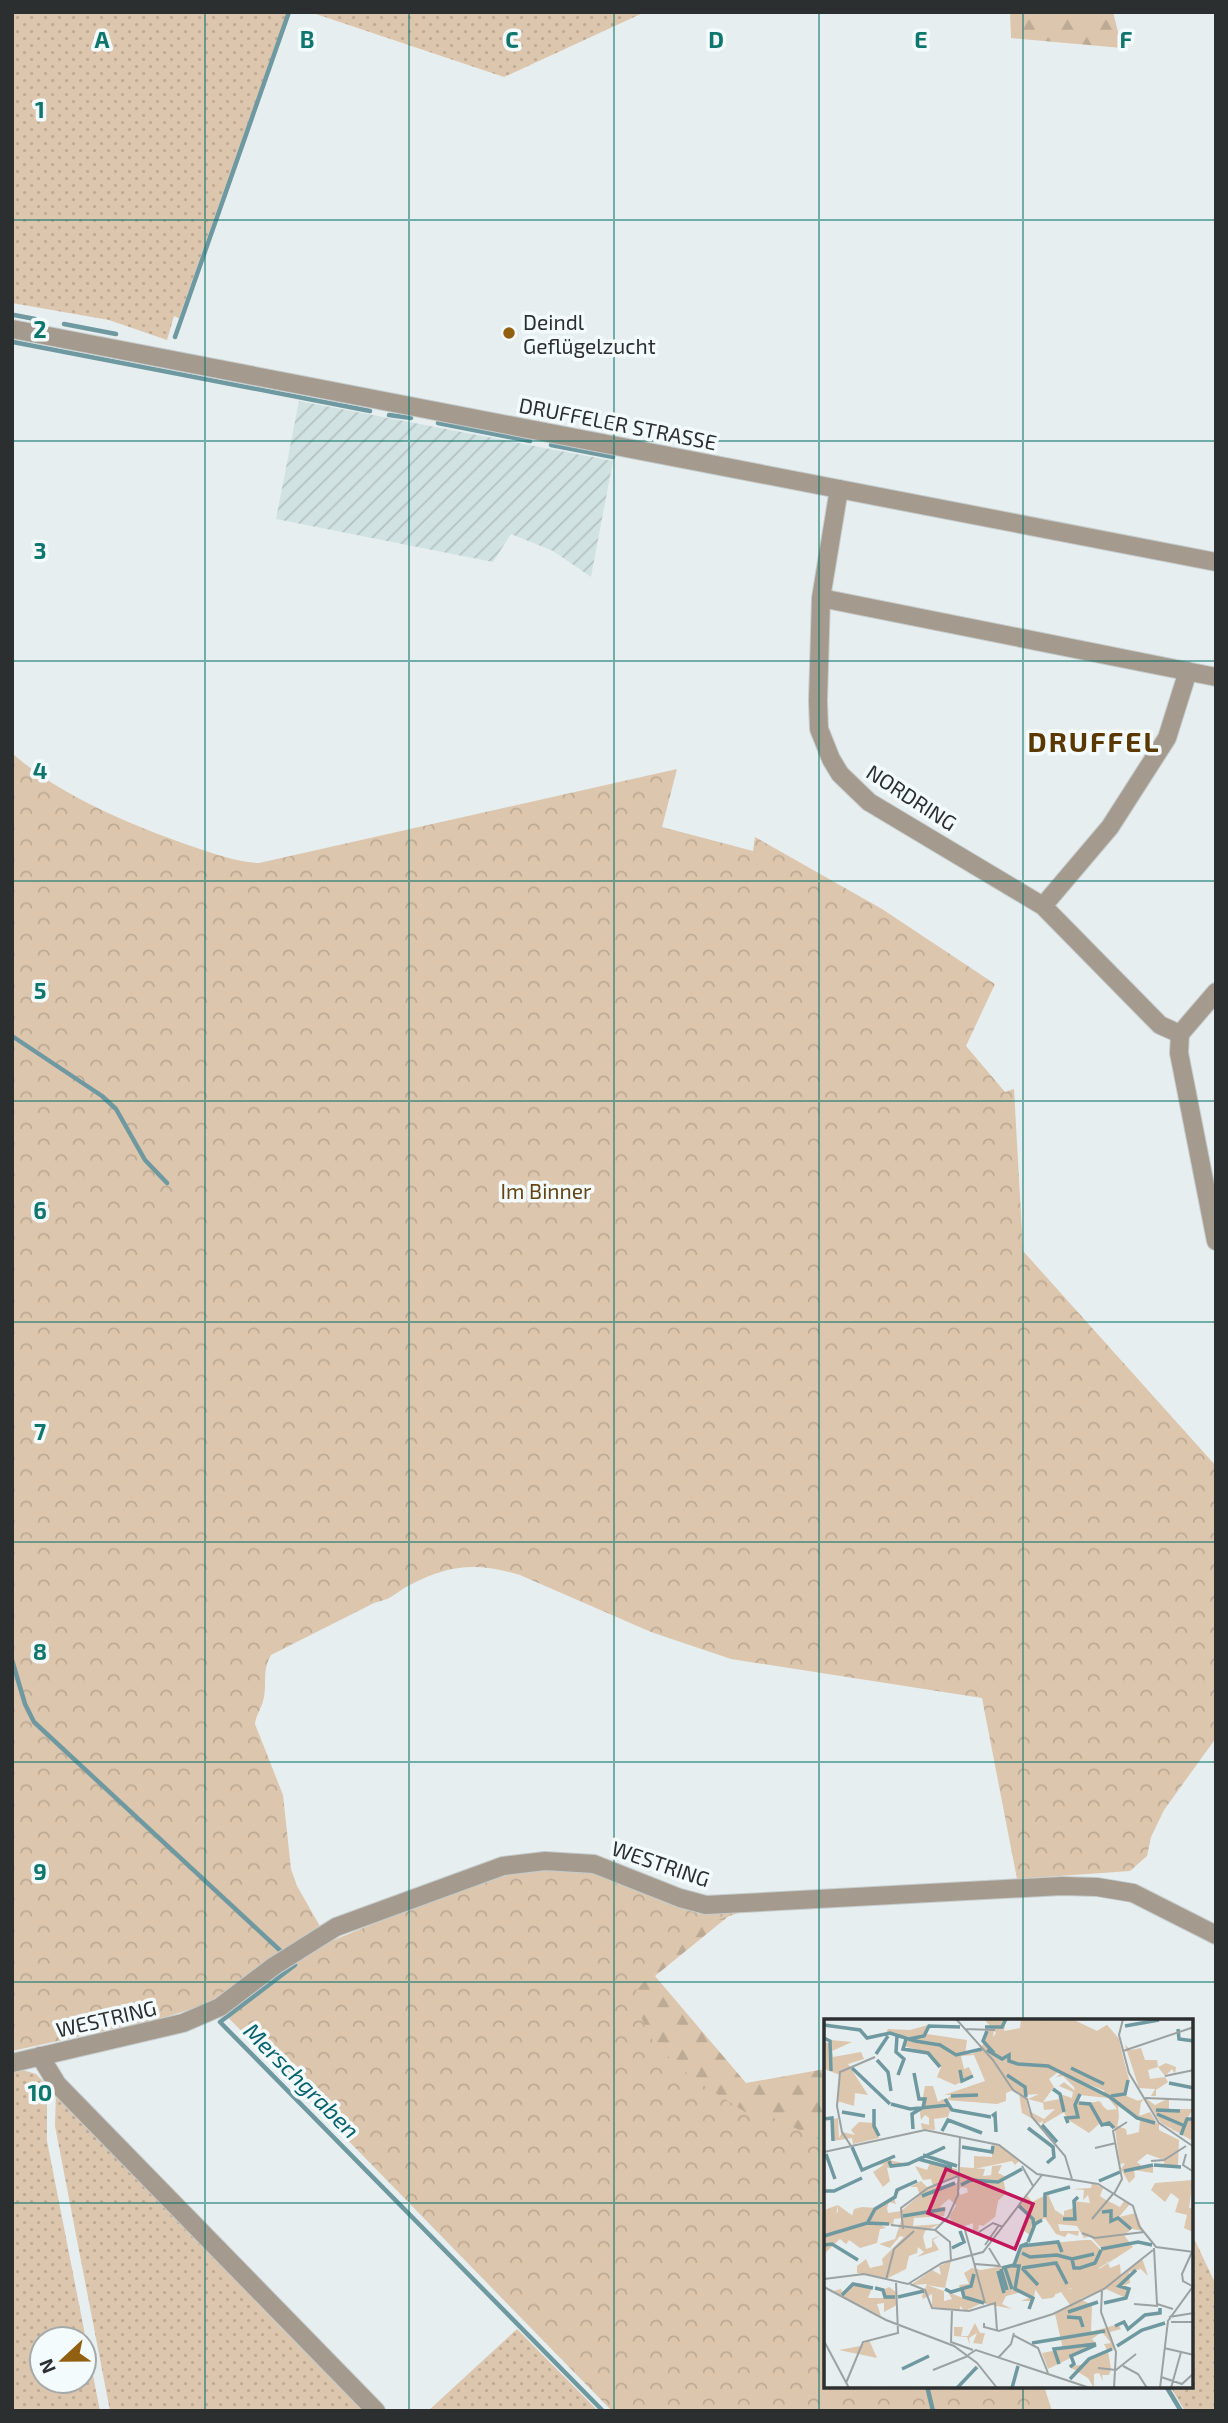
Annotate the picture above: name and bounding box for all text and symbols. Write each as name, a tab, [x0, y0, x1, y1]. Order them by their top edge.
text: A	[94, 25, 110, 53]
text: B	[300, 25, 314, 53]
text: C	[505, 25, 519, 53]
text: D	[708, 25, 724, 53]
text: E	[914, 25, 928, 53]
text: F	[1120, 25, 1133, 53]
text: 1	[35, 95, 45, 123]
place label: Deindl Geflügelzucht	[523, 309, 656, 358]
text: 2	[33, 315, 47, 343]
marker: Deindl Geflügelzucht	[501, 325, 517, 341]
street label: DRUFFELER STRASSE	[517, 392, 719, 454]
text: 3	[33, 536, 47, 564]
district label: DRUFFEL	[1028, 724, 1160, 758]
text: 4	[33, 756, 47, 784]
street label: NORDRING	[862, 759, 962, 835]
text: 5	[34, 976, 46, 1004]
park label: Im Binner	[501, 1178, 592, 1203]
text: 6	[33, 1196, 47, 1224]
text: 7	[34, 1417, 46, 1445]
text: 8	[33, 1637, 47, 1665]
street label: WESTRING	[609, 1835, 713, 1891]
text: 9	[33, 1857, 47, 1885]
street label: WESTRING	[53, 1994, 159, 2042]
water label: Merschgraben	[238, 2016, 366, 2144]
inset map	[824, 2019, 1193, 2388]
text: 10	[28, 2078, 52, 2106]
north arrow	[28, 2325, 98, 2395]
text: N	[34, 2356, 60, 2377]

